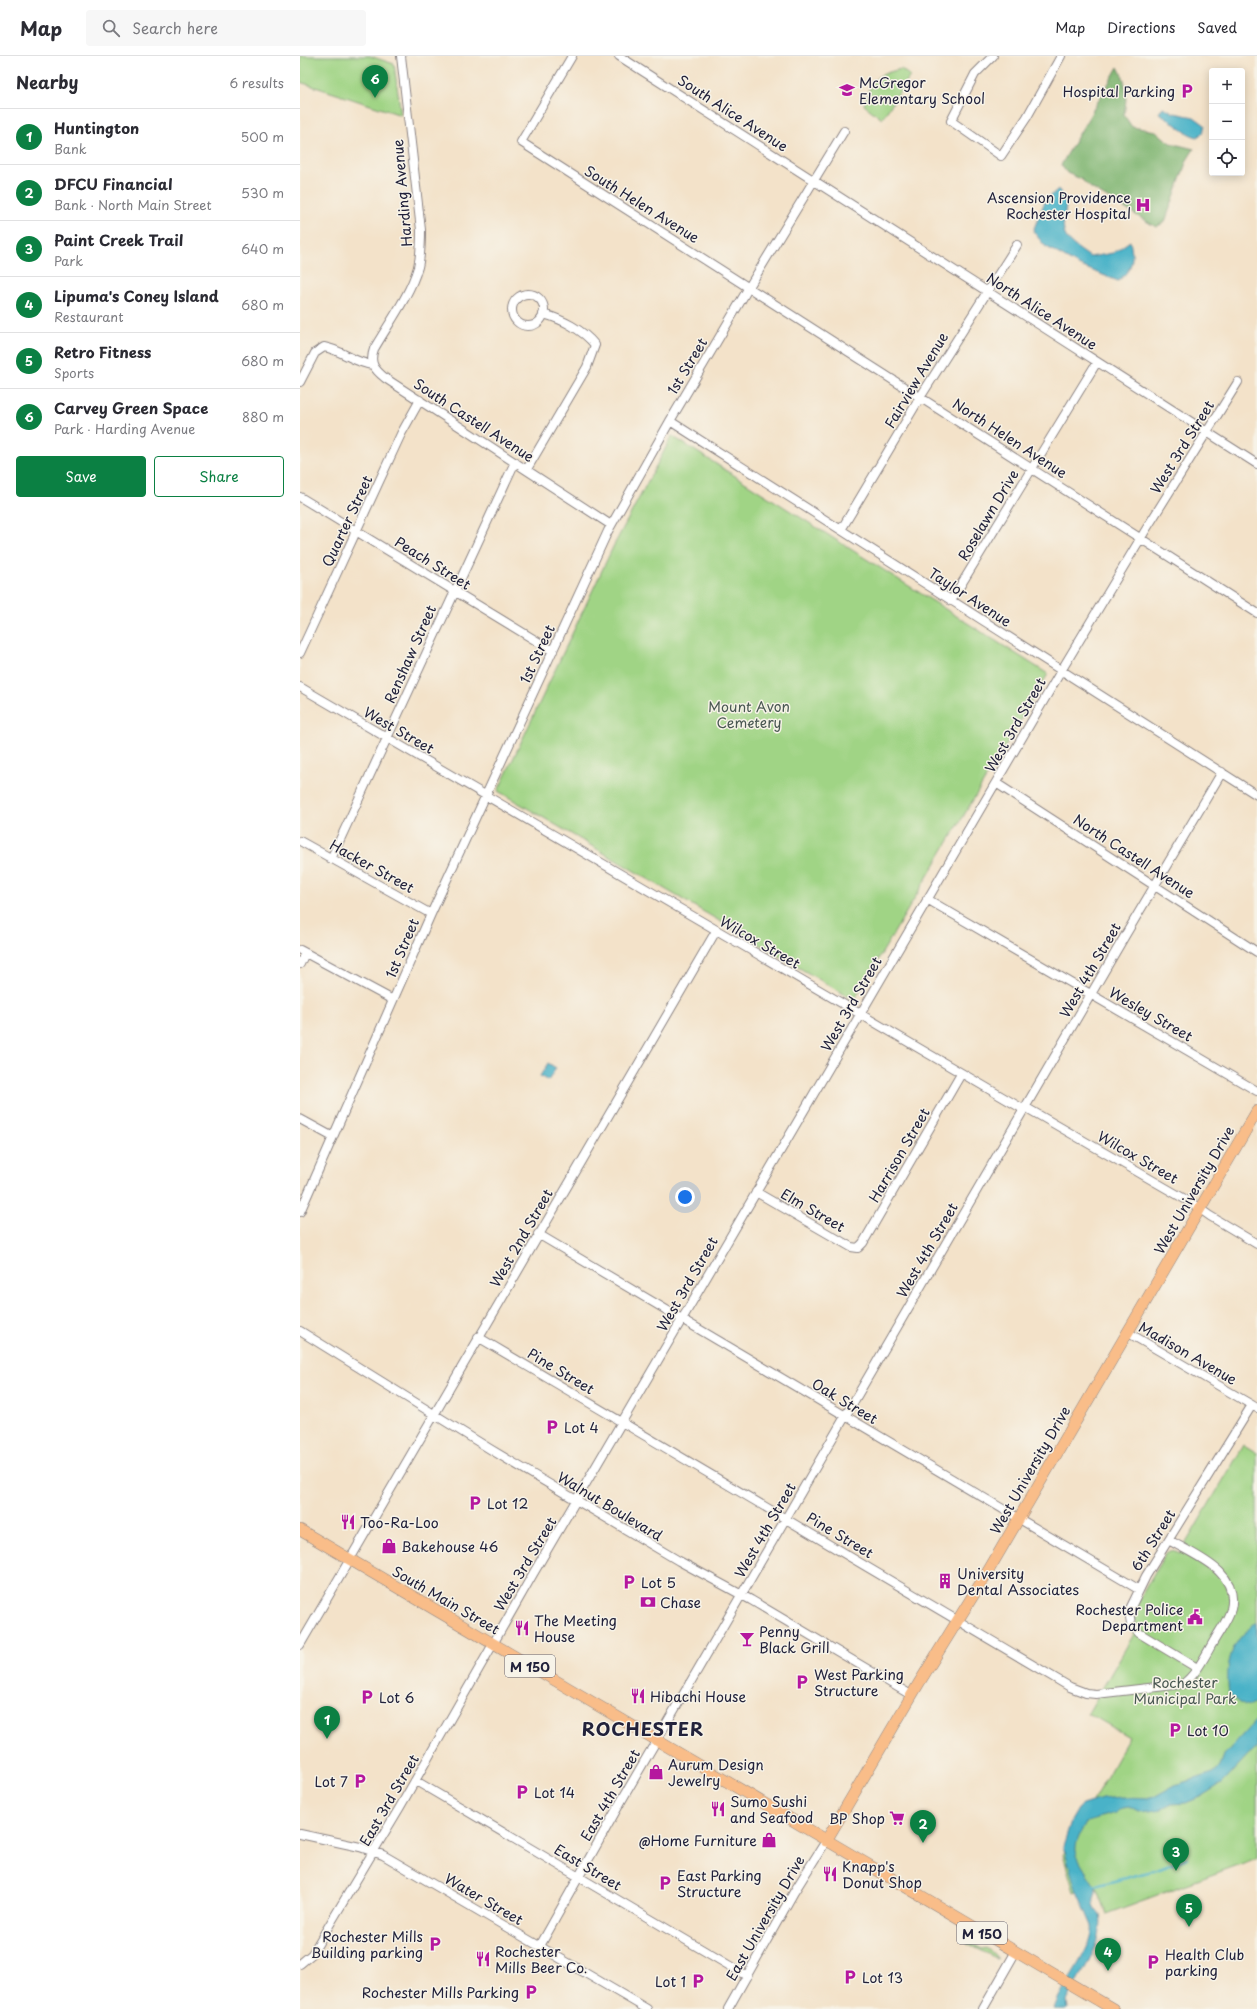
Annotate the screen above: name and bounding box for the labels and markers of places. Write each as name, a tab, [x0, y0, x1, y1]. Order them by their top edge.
pin: 6	[362, 65, 388, 98]
place label: McGregor Elementary School	[859, 72, 985, 109]
school or university icon: McGregor Elementary School	[838, 81, 856, 99]
place label: Hospital Parking	[1063, 81, 1175, 102]
parking icon: Hospital Parking	[1178, 82, 1196, 100]
place label: Ascension Providence Rochester Hospital	[987, 187, 1131, 224]
hospital icon: Ascension Providence Rochester Hospital	[1134, 196, 1152, 214]
place label: Lot 4	[564, 1417, 599, 1438]
parking icon: Lot 4	[543, 1418, 561, 1436]
place label: Lot 12	[487, 1493, 528, 1514]
parking icon: Lot 12	[466, 1494, 484, 1512]
place label: Too-Ra-Loo	[360, 1512, 439, 1533]
restaurant icon: Too-Ra-Loo	[339, 1513, 357, 1531]
place label: Bakehouse 46	[401, 1536, 498, 1557]
shop icon: Bakehouse 46	[380, 1537, 398, 1555]
place label: University Dental Associates	[957, 1563, 1079, 1600]
place label: Lot 5	[641, 1572, 676, 1593]
building icon: University Dental Associates	[936, 1572, 954, 1590]
parking icon: Lot 5	[620, 1573, 638, 1591]
place label: Chase	[660, 1592, 701, 1613]
bank icon: Chase	[639, 1593, 657, 1611]
place label: Rochester Police Department	[1076, 1599, 1183, 1636]
public building icon: Rochester Police Department	[1186, 1608, 1204, 1626]
place label: The Meeting House	[534, 1610, 617, 1647]
restaurant icon: The Meeting House	[513, 1619, 531, 1637]
place label: Penny Black Grill	[759, 1621, 830, 1658]
bar icon: Penny Black Grill	[738, 1630, 756, 1648]
place label: West Parking Structure	[814, 1664, 904, 1701]
parking icon: West Parking Structure	[793, 1673, 811, 1691]
place label: Hibachi House	[650, 1686, 746, 1707]
place label: Lot 6	[379, 1687, 415, 1708]
restaurant icon: Hibachi House	[629, 1687, 647, 1705]
parking icon: Lot 6	[358, 1688, 376, 1706]
pin: 1	[314, 1706, 340, 1739]
place label: Lot 10	[1187, 1720, 1229, 1741]
parking icon: Lot 10	[1166, 1721, 1184, 1739]
place label: Aurum Design Jewelry	[668, 1754, 764, 1791]
shop icon: Aurum Design Jewelry	[647, 1763, 665, 1781]
place label: Lot 7	[315, 1771, 348, 1792]
parking icon: Lot 7	[351, 1772, 369, 1790]
place label: Lot 14	[534, 1782, 575, 1803]
parking icon: Lot 14	[513, 1783, 531, 1801]
place label: Sumo Sushi and Seafood	[730, 1791, 813, 1828]
restaurant icon: Sumo Sushi and Seafood	[709, 1800, 727, 1818]
place label: BP Shop	[829, 1808, 885, 1829]
supermarket icon: BP Shop	[888, 1809, 906, 1827]
pin: 2	[910, 1810, 936, 1843]
place label: @Home Furniture	[639, 1830, 757, 1851]
shop icon: @Home Furniture	[760, 1831, 778, 1849]
pin: 3	[1163, 1838, 1189, 1871]
place label: Knapp's Donut Shop	[842, 1856, 922, 1893]
place label: East Parking Structure	[677, 1865, 762, 1902]
restaurant icon: Knapp's Donut Shop	[821, 1865, 839, 1883]
parking icon: East Parking Structure	[656, 1874, 674, 1892]
pin: 5	[1176, 1894, 1202, 1927]
place label: Rochester Mills Building parking	[311, 1926, 423, 1963]
parking icon: Rochester Mills Building parking	[426, 1935, 444, 1953]
pin: 4	[1095, 1938, 1121, 1971]
place label: Rochester Mills Beer Co.	[495, 1941, 587, 1978]
place label: Health Club parking	[1165, 1944, 1244, 1981]
restaurant icon: Rochester Mills Beer Co.	[474, 1950, 492, 1968]
parking icon: Health Club parking	[1144, 1953, 1162, 1971]
place label: Lot 13	[862, 1967, 903, 1988]
parking icon: Lot 13	[841, 1968, 859, 1986]
place label: Lot 1	[655, 1971, 686, 1992]
parking icon: Lot 1	[689, 1972, 707, 1990]
place label: Rochester Mills Parking	[362, 1982, 519, 2003]
parking icon: Rochester Mills Parking	[522, 1983, 540, 2001]

